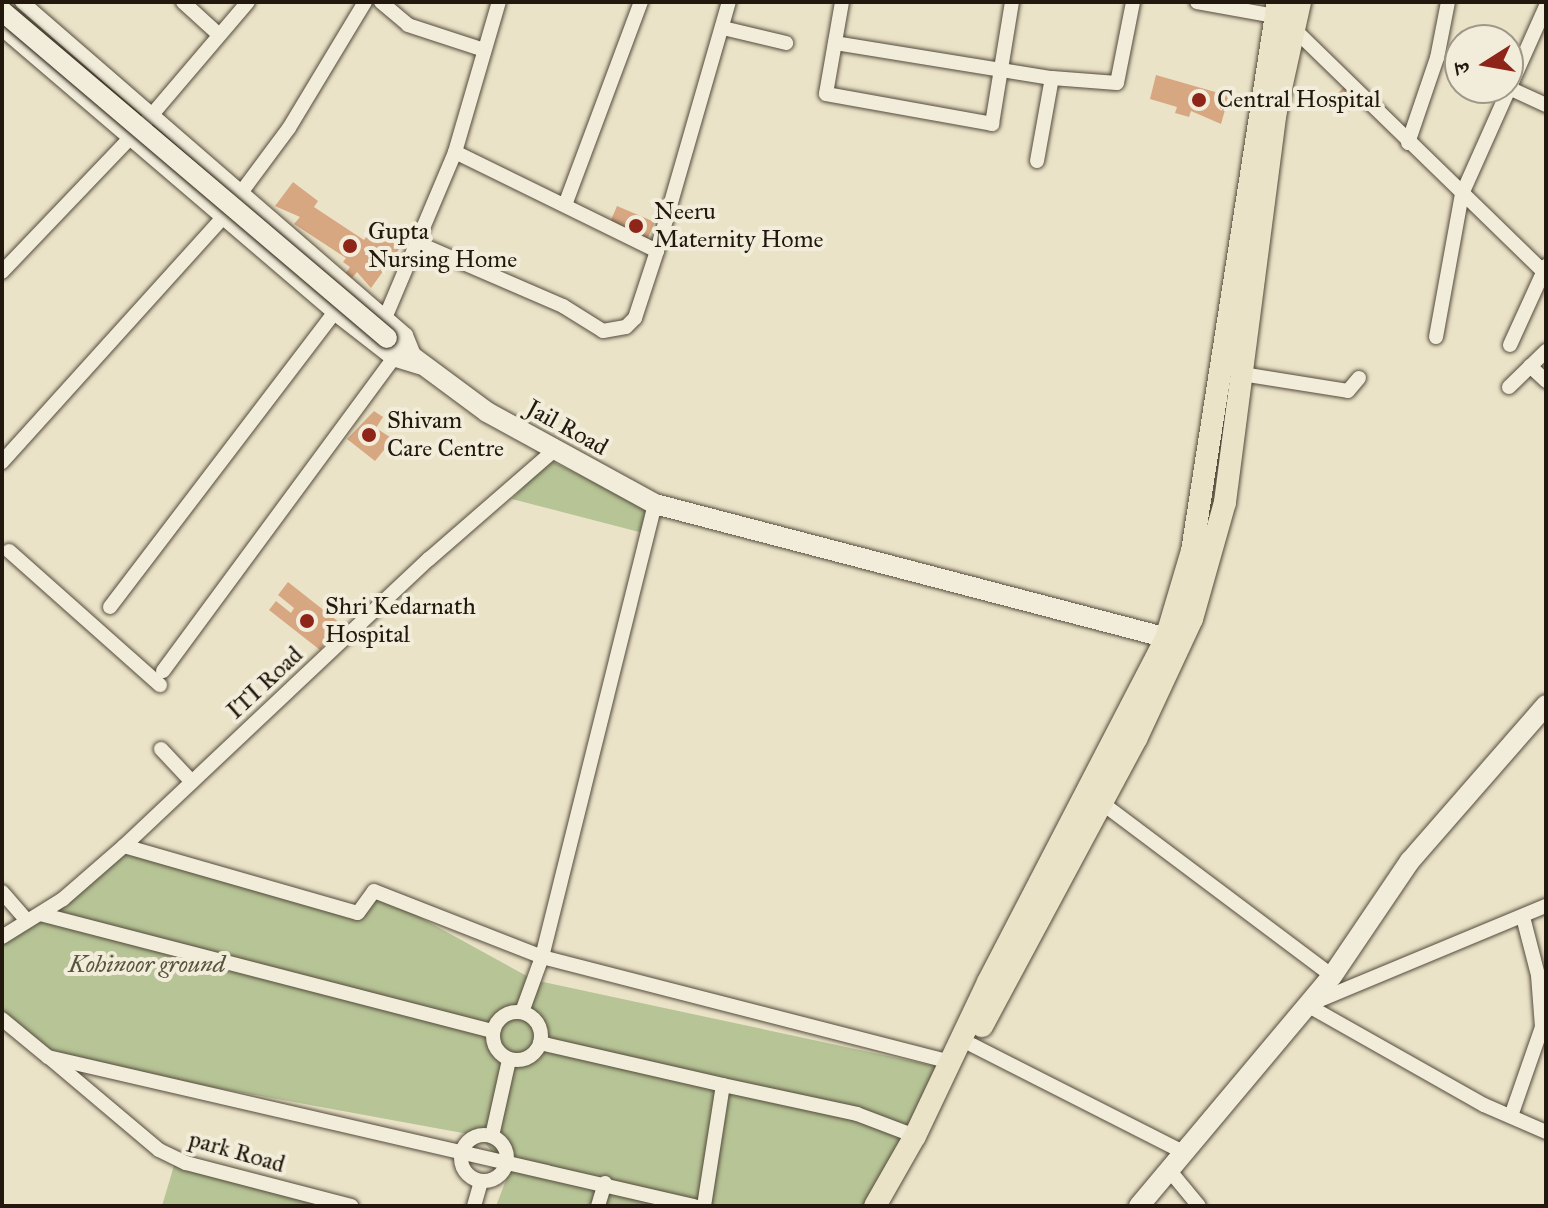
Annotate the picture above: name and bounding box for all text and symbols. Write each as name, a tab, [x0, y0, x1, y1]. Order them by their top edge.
north arrow	[1444, 24, 1524, 104]
text: उ	[1448, 60, 1476, 76]
place label: Central Hospital	[1217, 86, 1381, 114]
marker: Central Hospital	[1188, 89, 1210, 111]
place label: Neeru Maternity Home	[654, 198, 823, 254]
marker: Neeru Maternity Home	[625, 215, 647, 237]
place label: Gupta Nursing Home	[368, 218, 517, 274]
marker: Gupta Nursing Home	[339, 235, 361, 257]
street label: Jail Road	[521, 394, 613, 462]
place label: Shivam Care Centre	[387, 407, 504, 463]
marker: Shivam Care Centre	[358, 424, 380, 446]
place label: Shri Kedarnath Hospital	[325, 593, 476, 649]
marker: Shri Kedarnath Hospital	[296, 610, 318, 632]
street label: ITI Road	[221, 641, 309, 725]
park label: Kohinoor ground	[69, 951, 225, 979]
street label: park Road	[186, 1125, 288, 1179]

